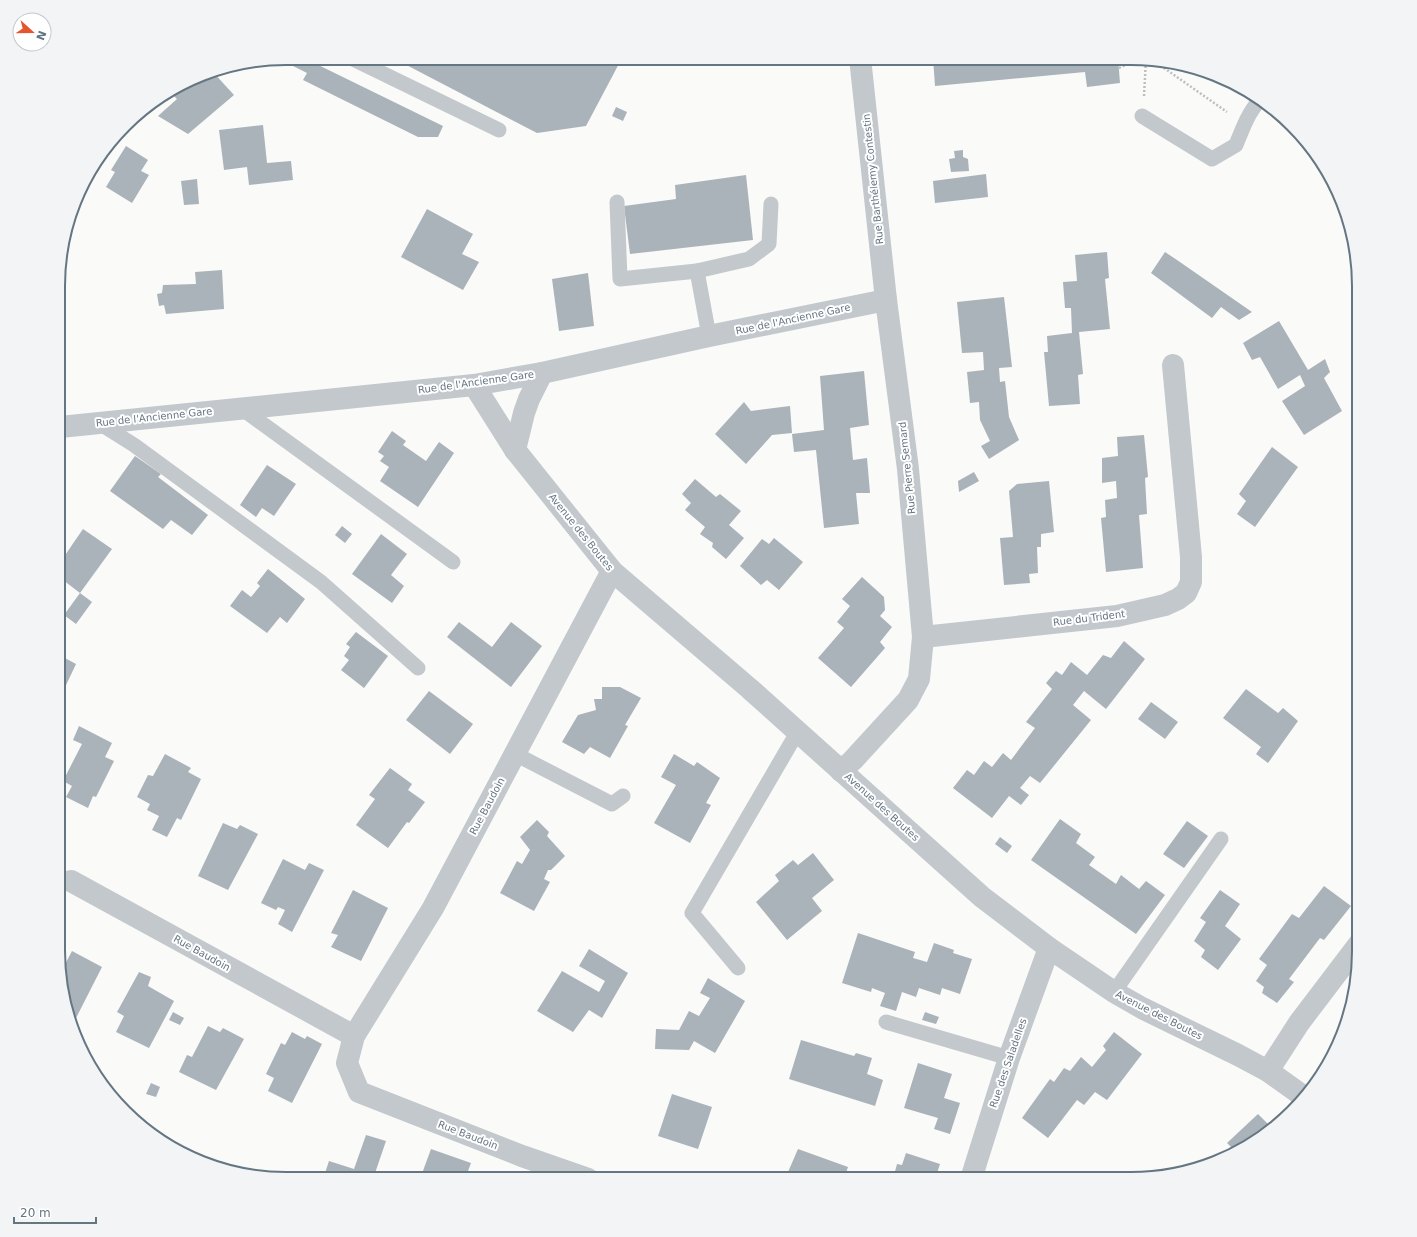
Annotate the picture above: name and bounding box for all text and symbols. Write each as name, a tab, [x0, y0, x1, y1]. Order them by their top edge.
north arrow	[12, 12, 52, 52]
text: N	[33, 29, 49, 42]
street label: Rue Barthélemy Contestin	[861, 113, 885, 245]
street label: Rue de l'Ancienne Gare	[735, 301, 851, 337]
street label: Rue de l'Ancienne Gare	[417, 368, 535, 396]
street label: Rue de l'Ancienne Gare	[95, 405, 213, 429]
street label: Rue Pierre Semard	[897, 421, 917, 515]
street label: Avenue des Boutes	[547, 491, 615, 573]
street label: Rue du Trident	[1052, 608, 1126, 628]
street label: Avenue des Boutes	[843, 771, 921, 843]
street label: Rue Baudoin	[467, 776, 507, 836]
street label: Rue Baudoin	[172, 933, 232, 973]
street label: Avenue des Boutes	[1114, 988, 1204, 1042]
street label: Rue des Saladelles	[988, 1017, 1028, 1109]
street label: Rue Baudoin	[437, 1119, 499, 1151]
scale bar	[14, 1199, 96, 1225]
text: 20 m	[20, 1206, 51, 1220]

